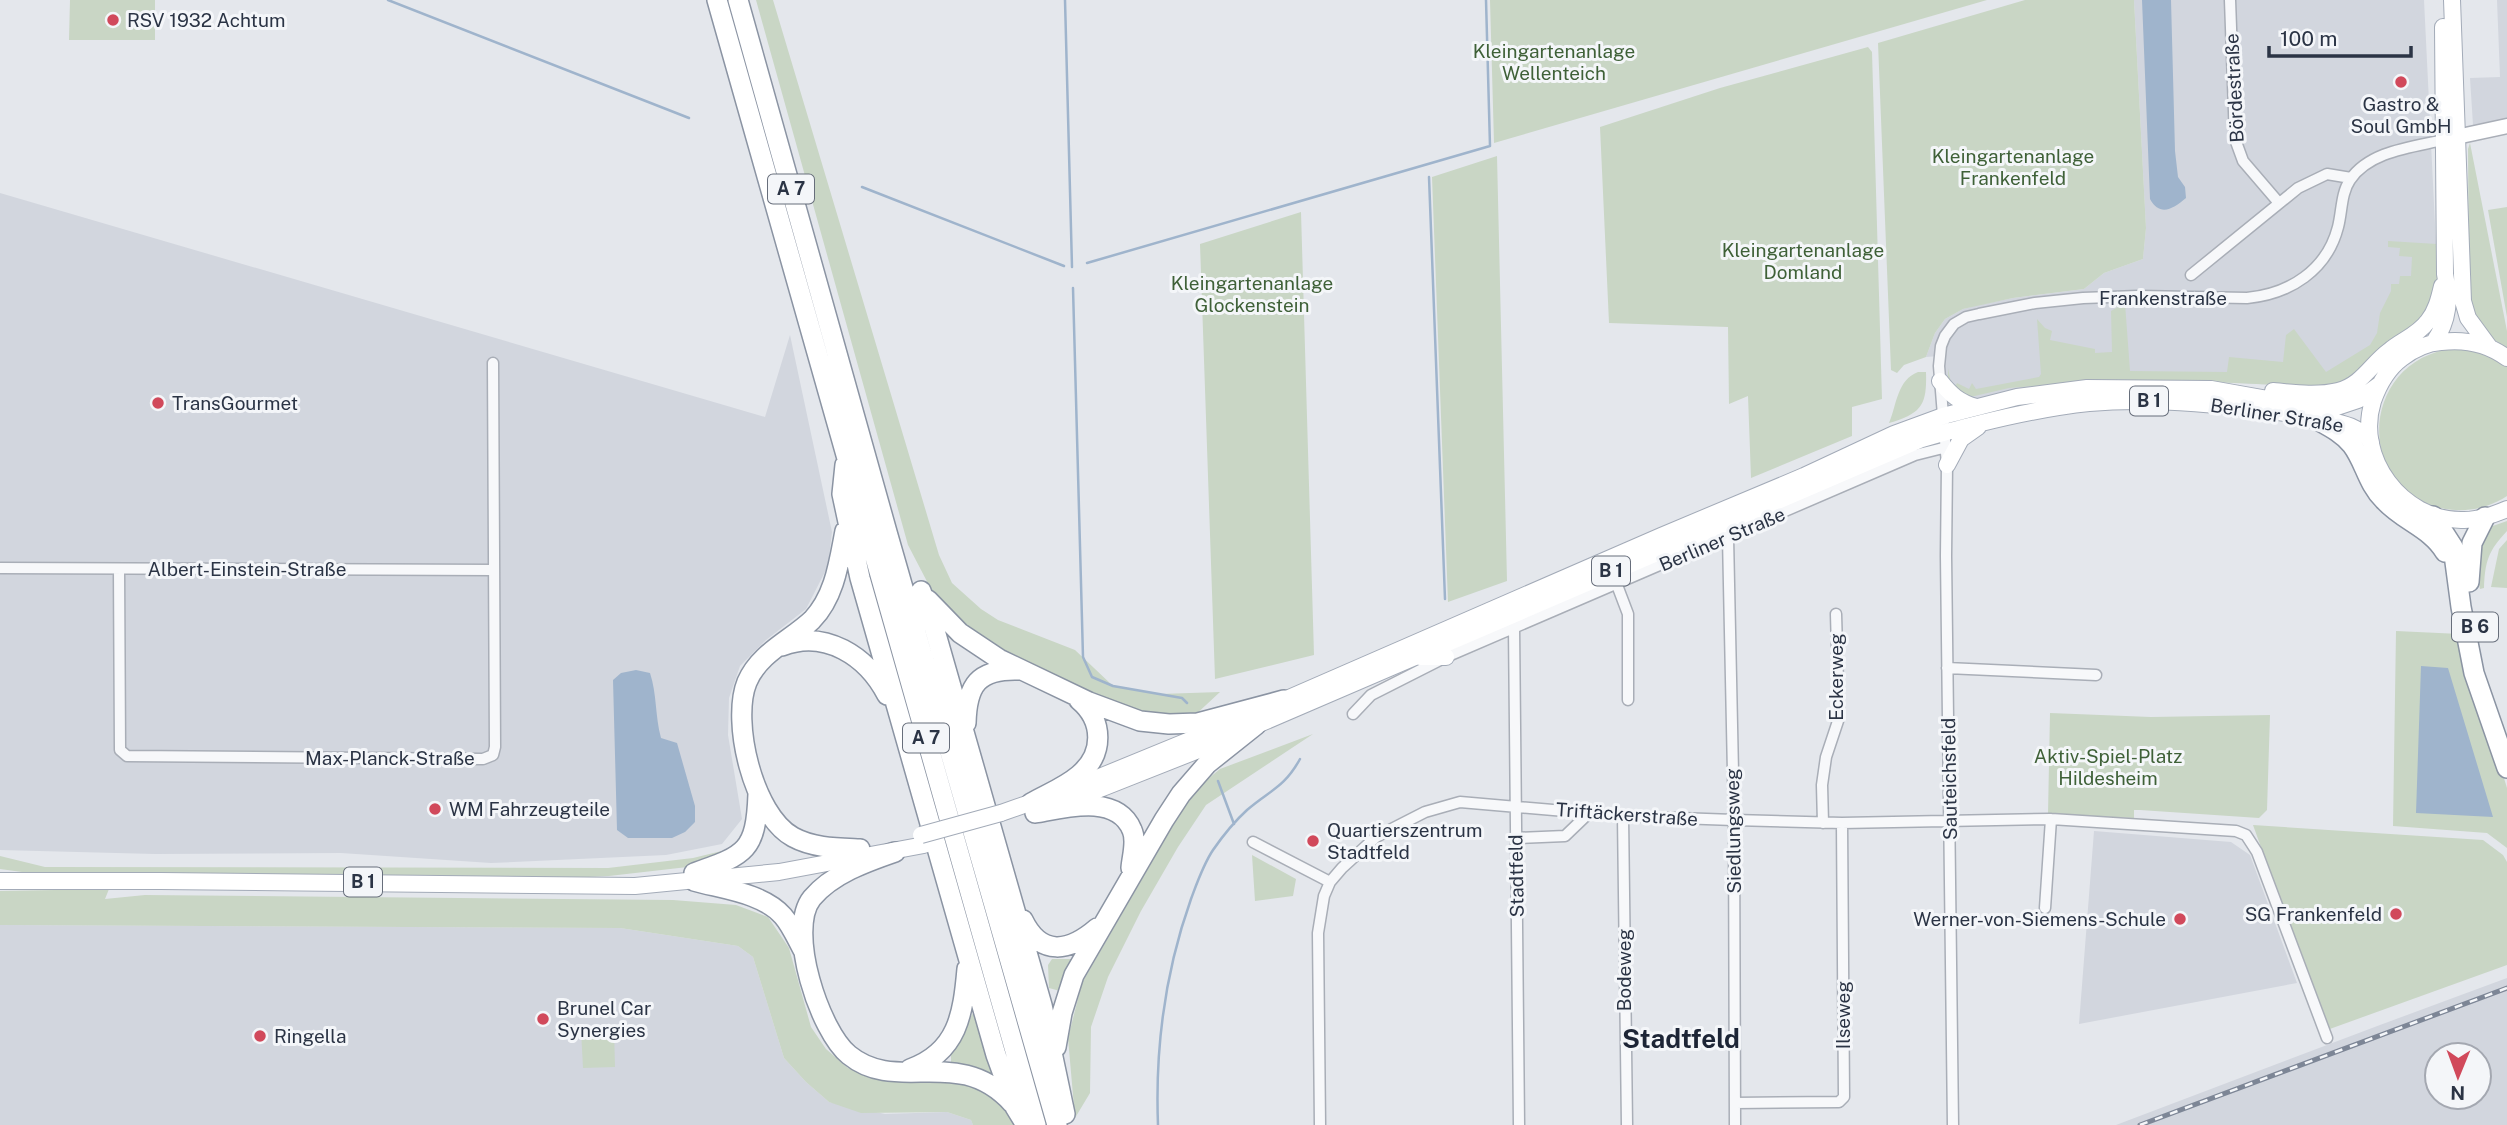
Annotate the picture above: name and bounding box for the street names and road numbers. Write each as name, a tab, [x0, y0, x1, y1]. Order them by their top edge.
street label: Bördestraße	[2220, 33, 2248, 143]
road number: A 7	[768, 174, 814, 204]
street label: Frankenstraße	[2099, 287, 2227, 309]
road number: B 1	[2130, 386, 2168, 416]
street label: Berliner Straße	[2209, 394, 2345, 436]
street label: Berliner Straße	[1656, 503, 1788, 575]
road number: B 1	[1592, 556, 1630, 586]
street label: Albert-Einstein-Straße	[148, 558, 346, 580]
road number: B 6	[2452, 612, 2498, 642]
street label: Eckerweg	[1825, 633, 1847, 721]
street label: Sauteichsfeld	[1937, 718, 1961, 840]
road number: A 7	[903, 724, 949, 752]
street label: Max-Planck-Straße	[305, 747, 475, 769]
street label: Siedlungsweg	[1721, 768, 1745, 894]
street label: Triftäckerstraße	[1555, 798, 1699, 830]
street label: Stadtfeld	[1504, 834, 1528, 918]
road number: B 1	[344, 868, 382, 897]
street label: Bodeweg	[1613, 928, 1635, 1011]
street label: Ilseweg	[1832, 981, 1854, 1049]

